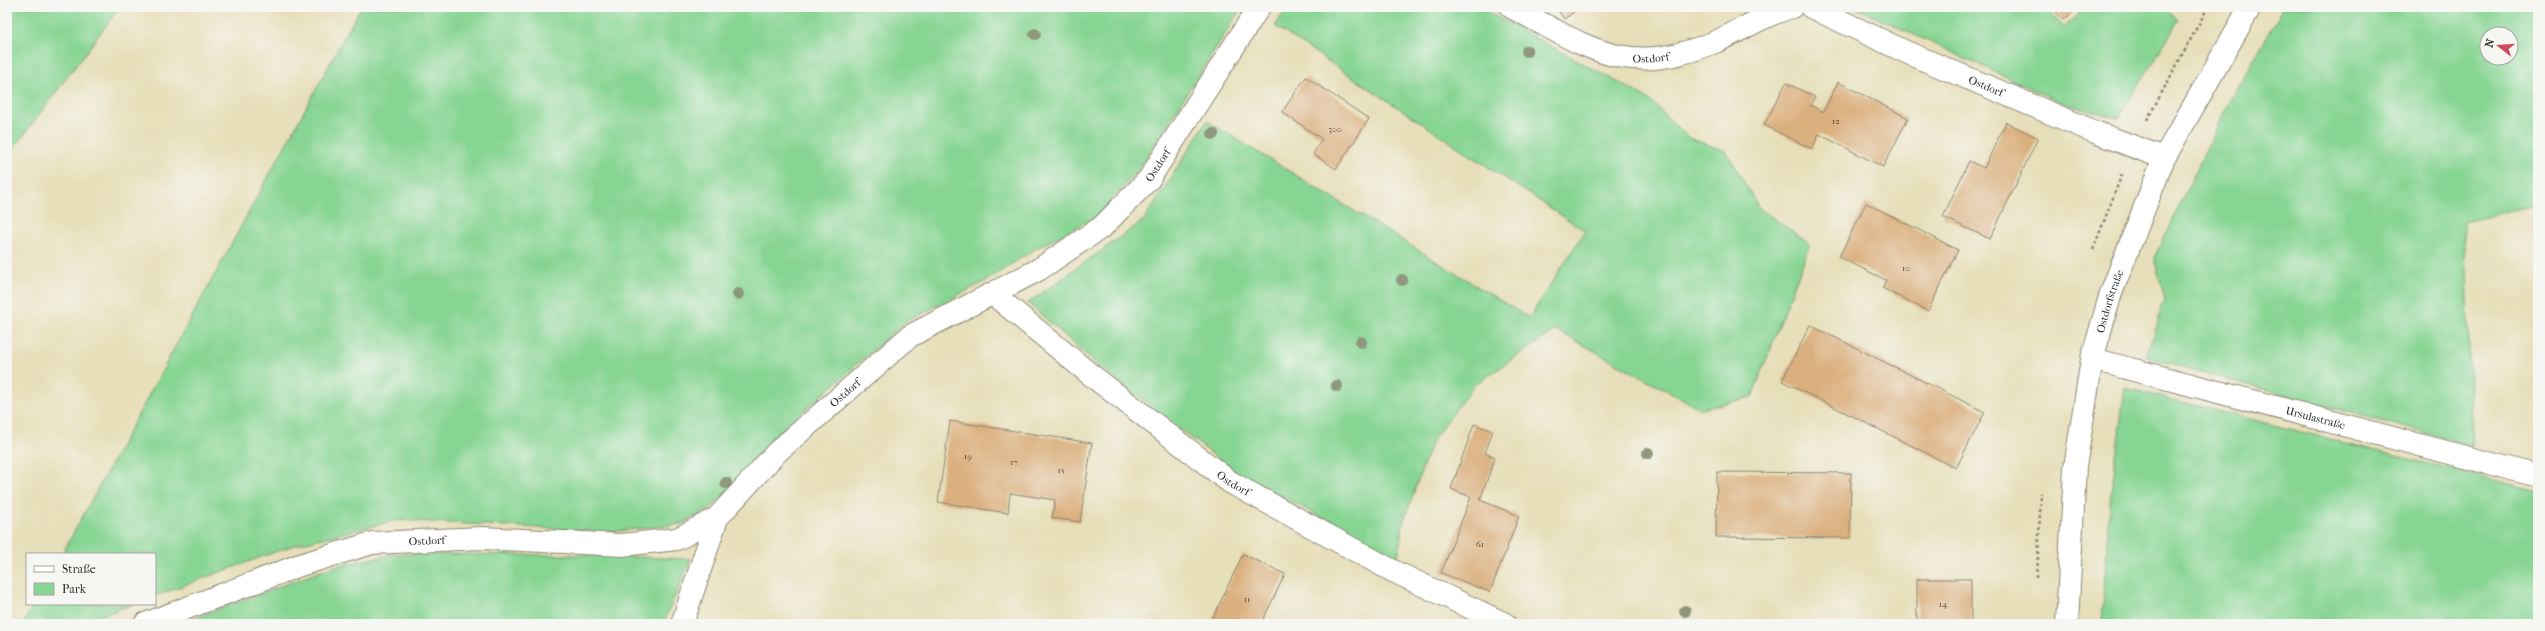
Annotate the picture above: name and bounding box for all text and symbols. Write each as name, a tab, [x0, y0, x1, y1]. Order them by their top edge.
north arrow	[2479, 26, 2519, 66]
text: N	[2482, 37, 2498, 49]
street label: Ostdorf	[1632, 49, 1672, 65]
street label: Ostdorf	[1967, 73, 2008, 100]
house number: 12	[1832, 116, 1840, 126]
house number: 300	[1328, 124, 1342, 134]
street label: Ostdorf	[1143, 144, 1174, 184]
house number: 10	[1902, 263, 1910, 273]
street label: Ostdorfstraße	[2093, 267, 2126, 334]
street label: Ostdorf	[827, 374, 865, 410]
street label: Ursulastraße	[2284, 404, 2347, 432]
house number: 19	[964, 451, 972, 461]
house number: 17	[1010, 457, 1018, 467]
house number: 15	[1057, 465, 1065, 475]
street label: Ostdorf	[1214, 468, 1254, 499]
street label: Ostdorf	[408, 533, 448, 548]
house number: 61	[1476, 539, 1484, 549]
legend	[26, 553, 156, 605]
text: Straße	[62, 562, 96, 576]
text: Park	[62, 582, 87, 596]
house number: 11	[1244, 594, 1250, 604]
house number: 14	[1939, 599, 1948, 609]

